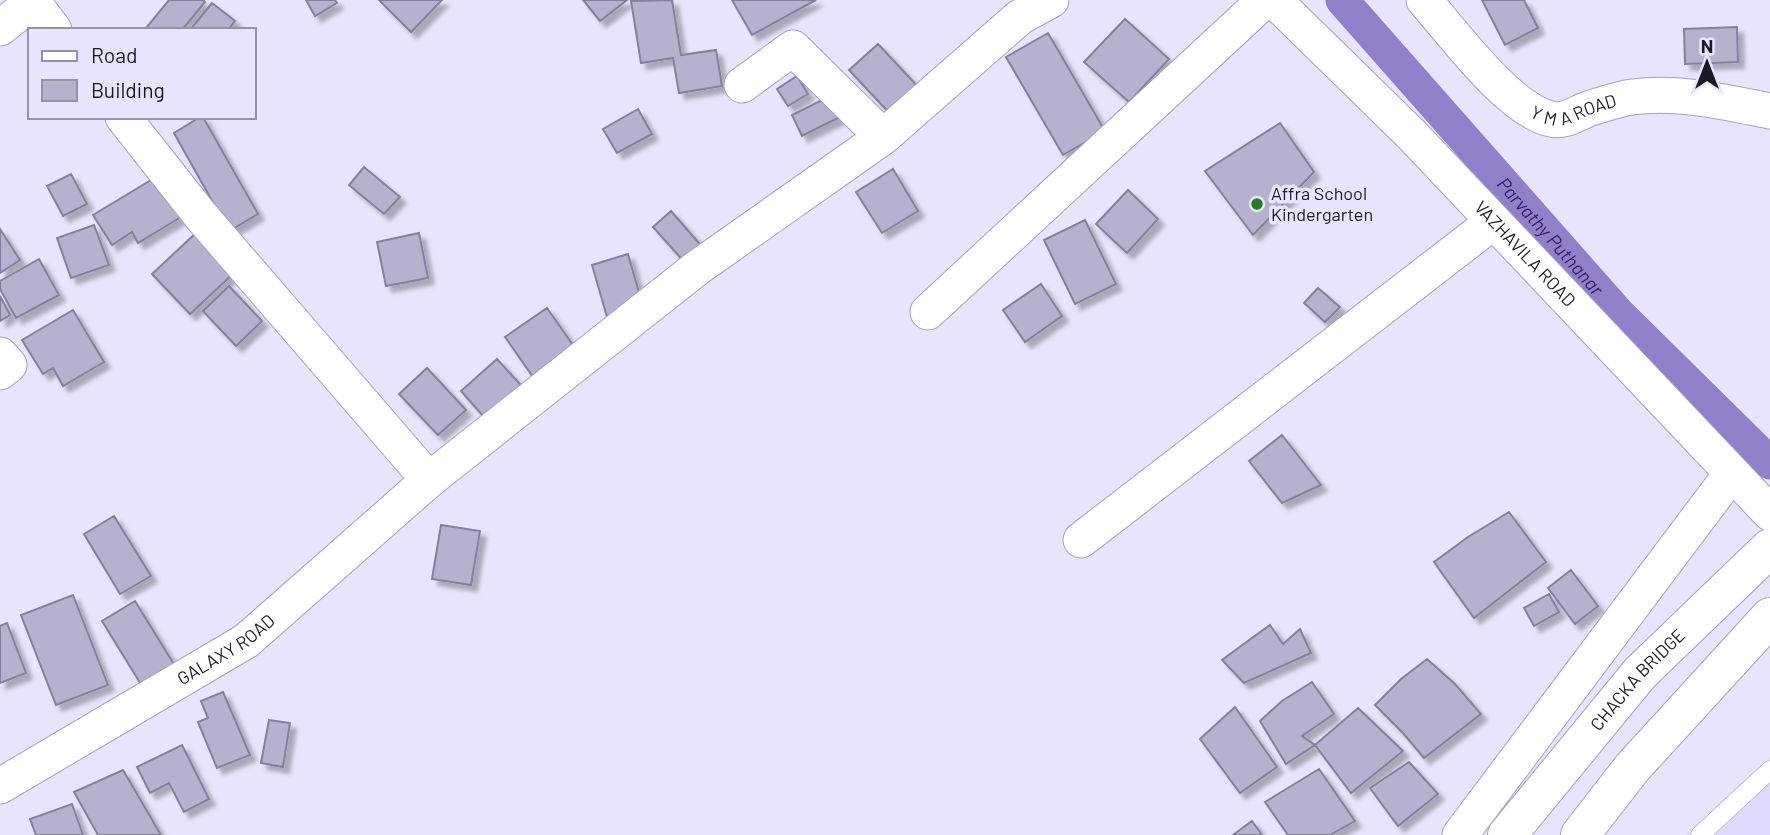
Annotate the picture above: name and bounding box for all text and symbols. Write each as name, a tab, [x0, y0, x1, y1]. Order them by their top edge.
legend	[28, 28, 256, 119]
north arrow	[1672, 28, 1742, 98]
text: N	[1701, 34, 1713, 57]
text: Road	[91, 42, 137, 67]
text: Building	[91, 77, 165, 102]
street label: Y M A ROAD	[1527, 89, 1619, 130]
water label: Parvathy Puthanar	[1493, 172, 1610, 301]
place label: Affra School Kindergarten	[1271, 182, 1373, 225]
marker: Affra School Kindergarten	[1249, 196, 1265, 212]
street label: VAZHAVILA ROAD	[1470, 196, 1581, 311]
street label: GALAXY ROAD	[173, 609, 279, 689]
street label: CHACKA BRIDGE	[1585, 624, 1689, 735]

